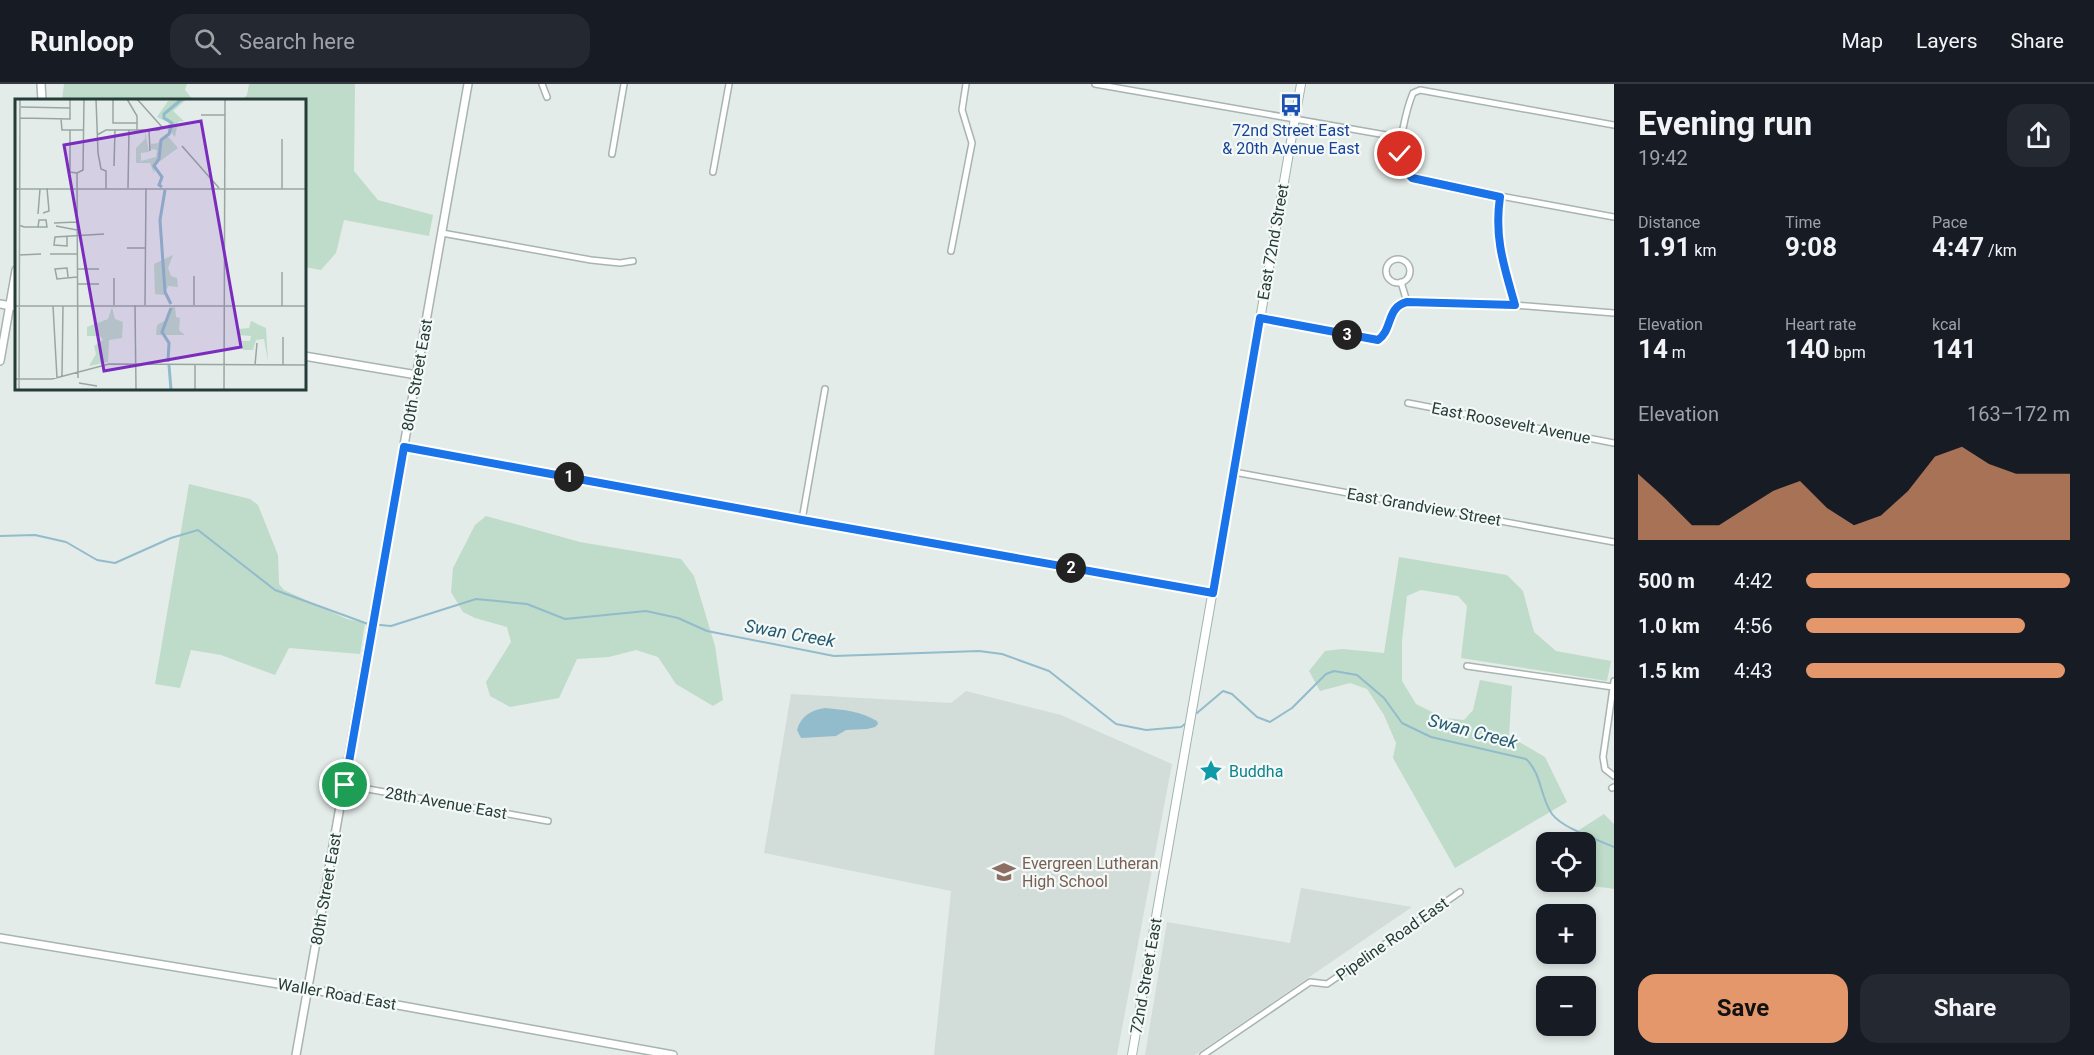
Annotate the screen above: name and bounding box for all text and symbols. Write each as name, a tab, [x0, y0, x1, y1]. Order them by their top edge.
search box	[170, 14, 590, 68]
text: Runloop	[30, 25, 134, 58]
icon: search	[191, 25, 224, 58]
text: Search here	[239, 29, 355, 54]
text: Map	[1841, 29, 1883, 53]
text: Layers	[1916, 29, 1977, 53]
text: Share	[2010, 29, 2064, 53]
bus stop icon: 72nd Street East & 20th Avenue East	[1278, 92, 1304, 118]
inset map	[15, 99, 306, 390]
text: Evening run	[1638, 104, 1812, 143]
button: share	[2007, 104, 2070, 167]
place label: 72nd Street East & 20th Avenue East	[1222, 121, 1360, 158]
pin	[1374, 128, 1425, 179]
icon: check	[1383, 137, 1416, 170]
text: 19:42	[1638, 146, 1688, 170]
street label: East 72nd Street	[1253, 183, 1293, 301]
text: Distance	[1638, 213, 1700, 232]
text: Time	[1785, 213, 1821, 232]
text: Pace	[1932, 213, 1968, 232]
text: 1.91	[1638, 232, 1690, 262]
text: 9:08	[1785, 232, 1837, 262]
text: 4:47	[1932, 232, 1984, 262]
text: km	[1690, 241, 1716, 260]
text: /km	[1984, 241, 2017, 260]
text: Elevation	[1638, 315, 1703, 334]
text: Heart rate	[1785, 315, 1856, 334]
text: kcal	[1932, 315, 1961, 334]
street label: 80th Street East	[398, 317, 436, 433]
pin: 3	[1332, 320, 1362, 350]
text: 3	[1342, 325, 1352, 344]
text: 14	[1638, 334, 1668, 364]
text: 140	[1785, 334, 1830, 364]
text: 141	[1932, 334, 1977, 364]
text: m	[1668, 343, 1686, 362]
text: bpm	[1830, 343, 1866, 362]
street label: East Roosevelt Avenue	[1430, 398, 1592, 448]
text: Elevation	[1638, 402, 1719, 426]
text: 163–172 m	[1967, 402, 2070, 426]
pin: 1	[554, 462, 584, 492]
text: 1	[564, 467, 574, 486]
street label: East Grandview Street	[1345, 484, 1503, 530]
pin: 2	[1056, 553, 1086, 583]
text: 2	[1066, 558, 1076, 577]
text: 500 m	[1638, 569, 1695, 593]
text: 4:42	[1734, 569, 1773, 593]
text: 1.0 km	[1638, 614, 1700, 638]
text: 4:56	[1734, 614, 1773, 638]
water label: Swan Creek	[743, 615, 838, 651]
text: 1.5 km	[1638, 659, 1700, 683]
text: 4:43	[1734, 659, 1773, 683]
water label: Swan Creek	[1426, 709, 1521, 753]
place icon: Buddha	[1198, 758, 1224, 784]
pin	[319, 759, 370, 810]
place label: Buddha	[1229, 762, 1283, 781]
icon: arrive	[328, 768, 361, 801]
street label: 28th Avenue East	[383, 783, 509, 823]
street label: 80th Street East	[307, 831, 345, 947]
map controls	[1536, 832, 1596, 1036]
button: locate	[1536, 832, 1596, 892]
place label: Evergreen Lutheran High School	[1022, 854, 1159, 891]
school or university icon: Evergreen Lutheran High School	[991, 859, 1017, 885]
street label: Pipeline Road East	[1332, 893, 1452, 985]
button: +	[1536, 904, 1596, 964]
street label: 72nd Street East	[1126, 917, 1166, 1035]
street label: Waller Road East	[276, 974, 398, 1014]
button: Save	[1638, 974, 1848, 1043]
button: Share	[1860, 974, 2070, 1043]
button: −	[1536, 976, 1596, 1036]

